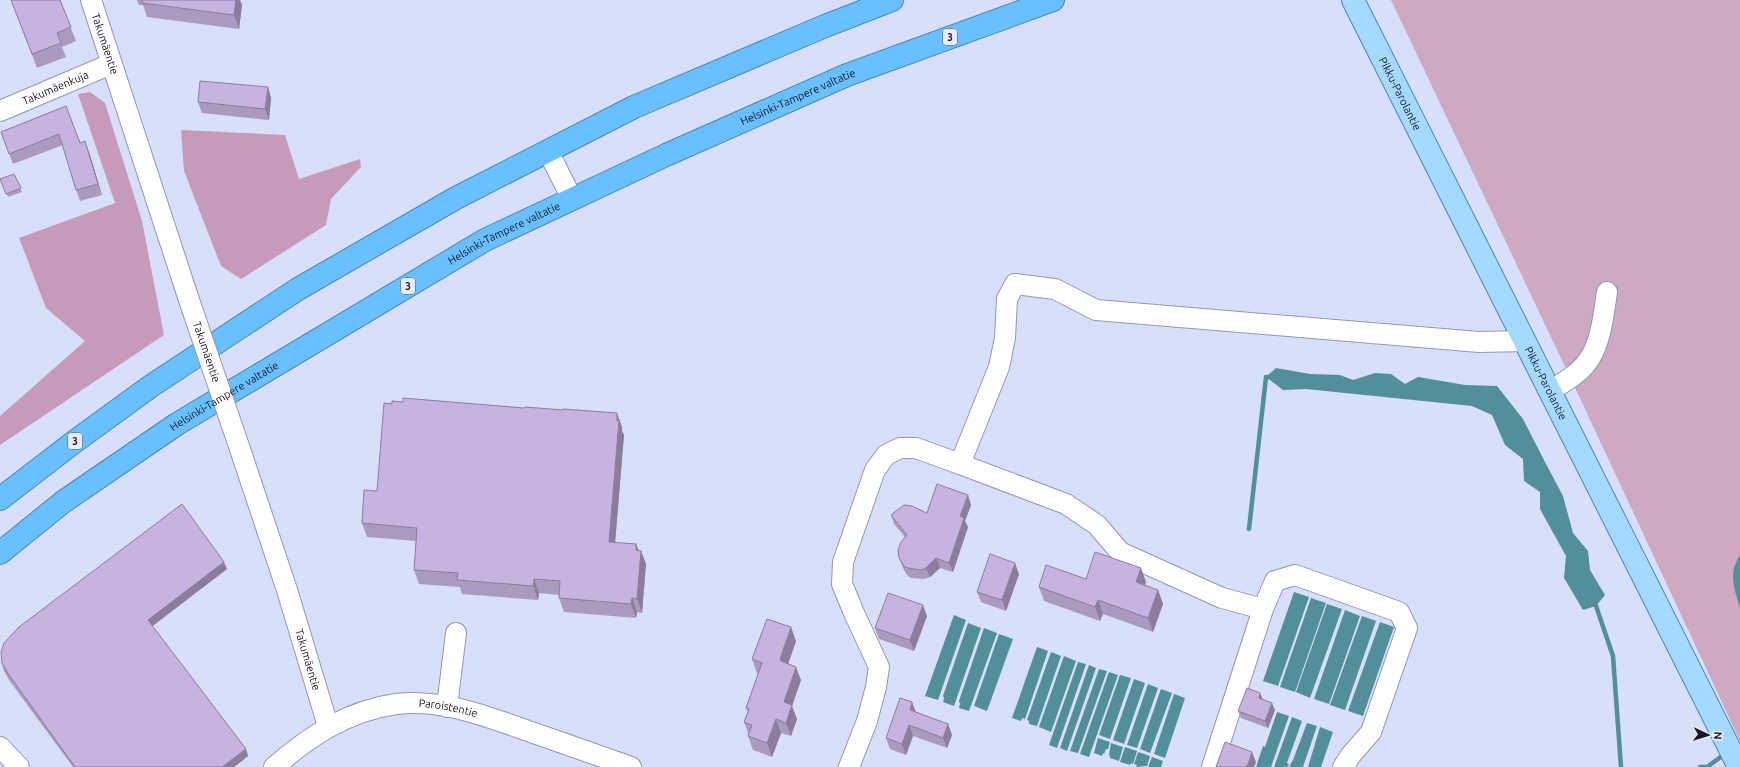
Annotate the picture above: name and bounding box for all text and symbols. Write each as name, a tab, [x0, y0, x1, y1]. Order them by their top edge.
street label: Takumäentie	[90, 12, 121, 76]
road number: 3	[943, 29, 957, 45]
street label: Pikku-Parolantie	[1377, 55, 1424, 132]
street label: Helsinki-Tampere valtatie	[738, 66, 857, 127]
street label: Takumäenkuja	[20, 68, 90, 107]
street label: Helsinki-Tampere valtatie	[446, 200, 562, 267]
road number: 3	[401, 278, 415, 294]
street label: Takumäentie	[191, 320, 223, 384]
street label: Pikku-Parolantie	[1522, 345, 1569, 422]
street label: Helsinki-Tampere valtatie	[167, 359, 281, 433]
road number: 3	[68, 433, 82, 449]
street label: Takumäentie	[293, 627, 323, 692]
street label: Paroistentie	[418, 697, 479, 719]
north arrow	[1688, 715, 1728, 755]
text: N	[1712, 731, 1724, 740]

